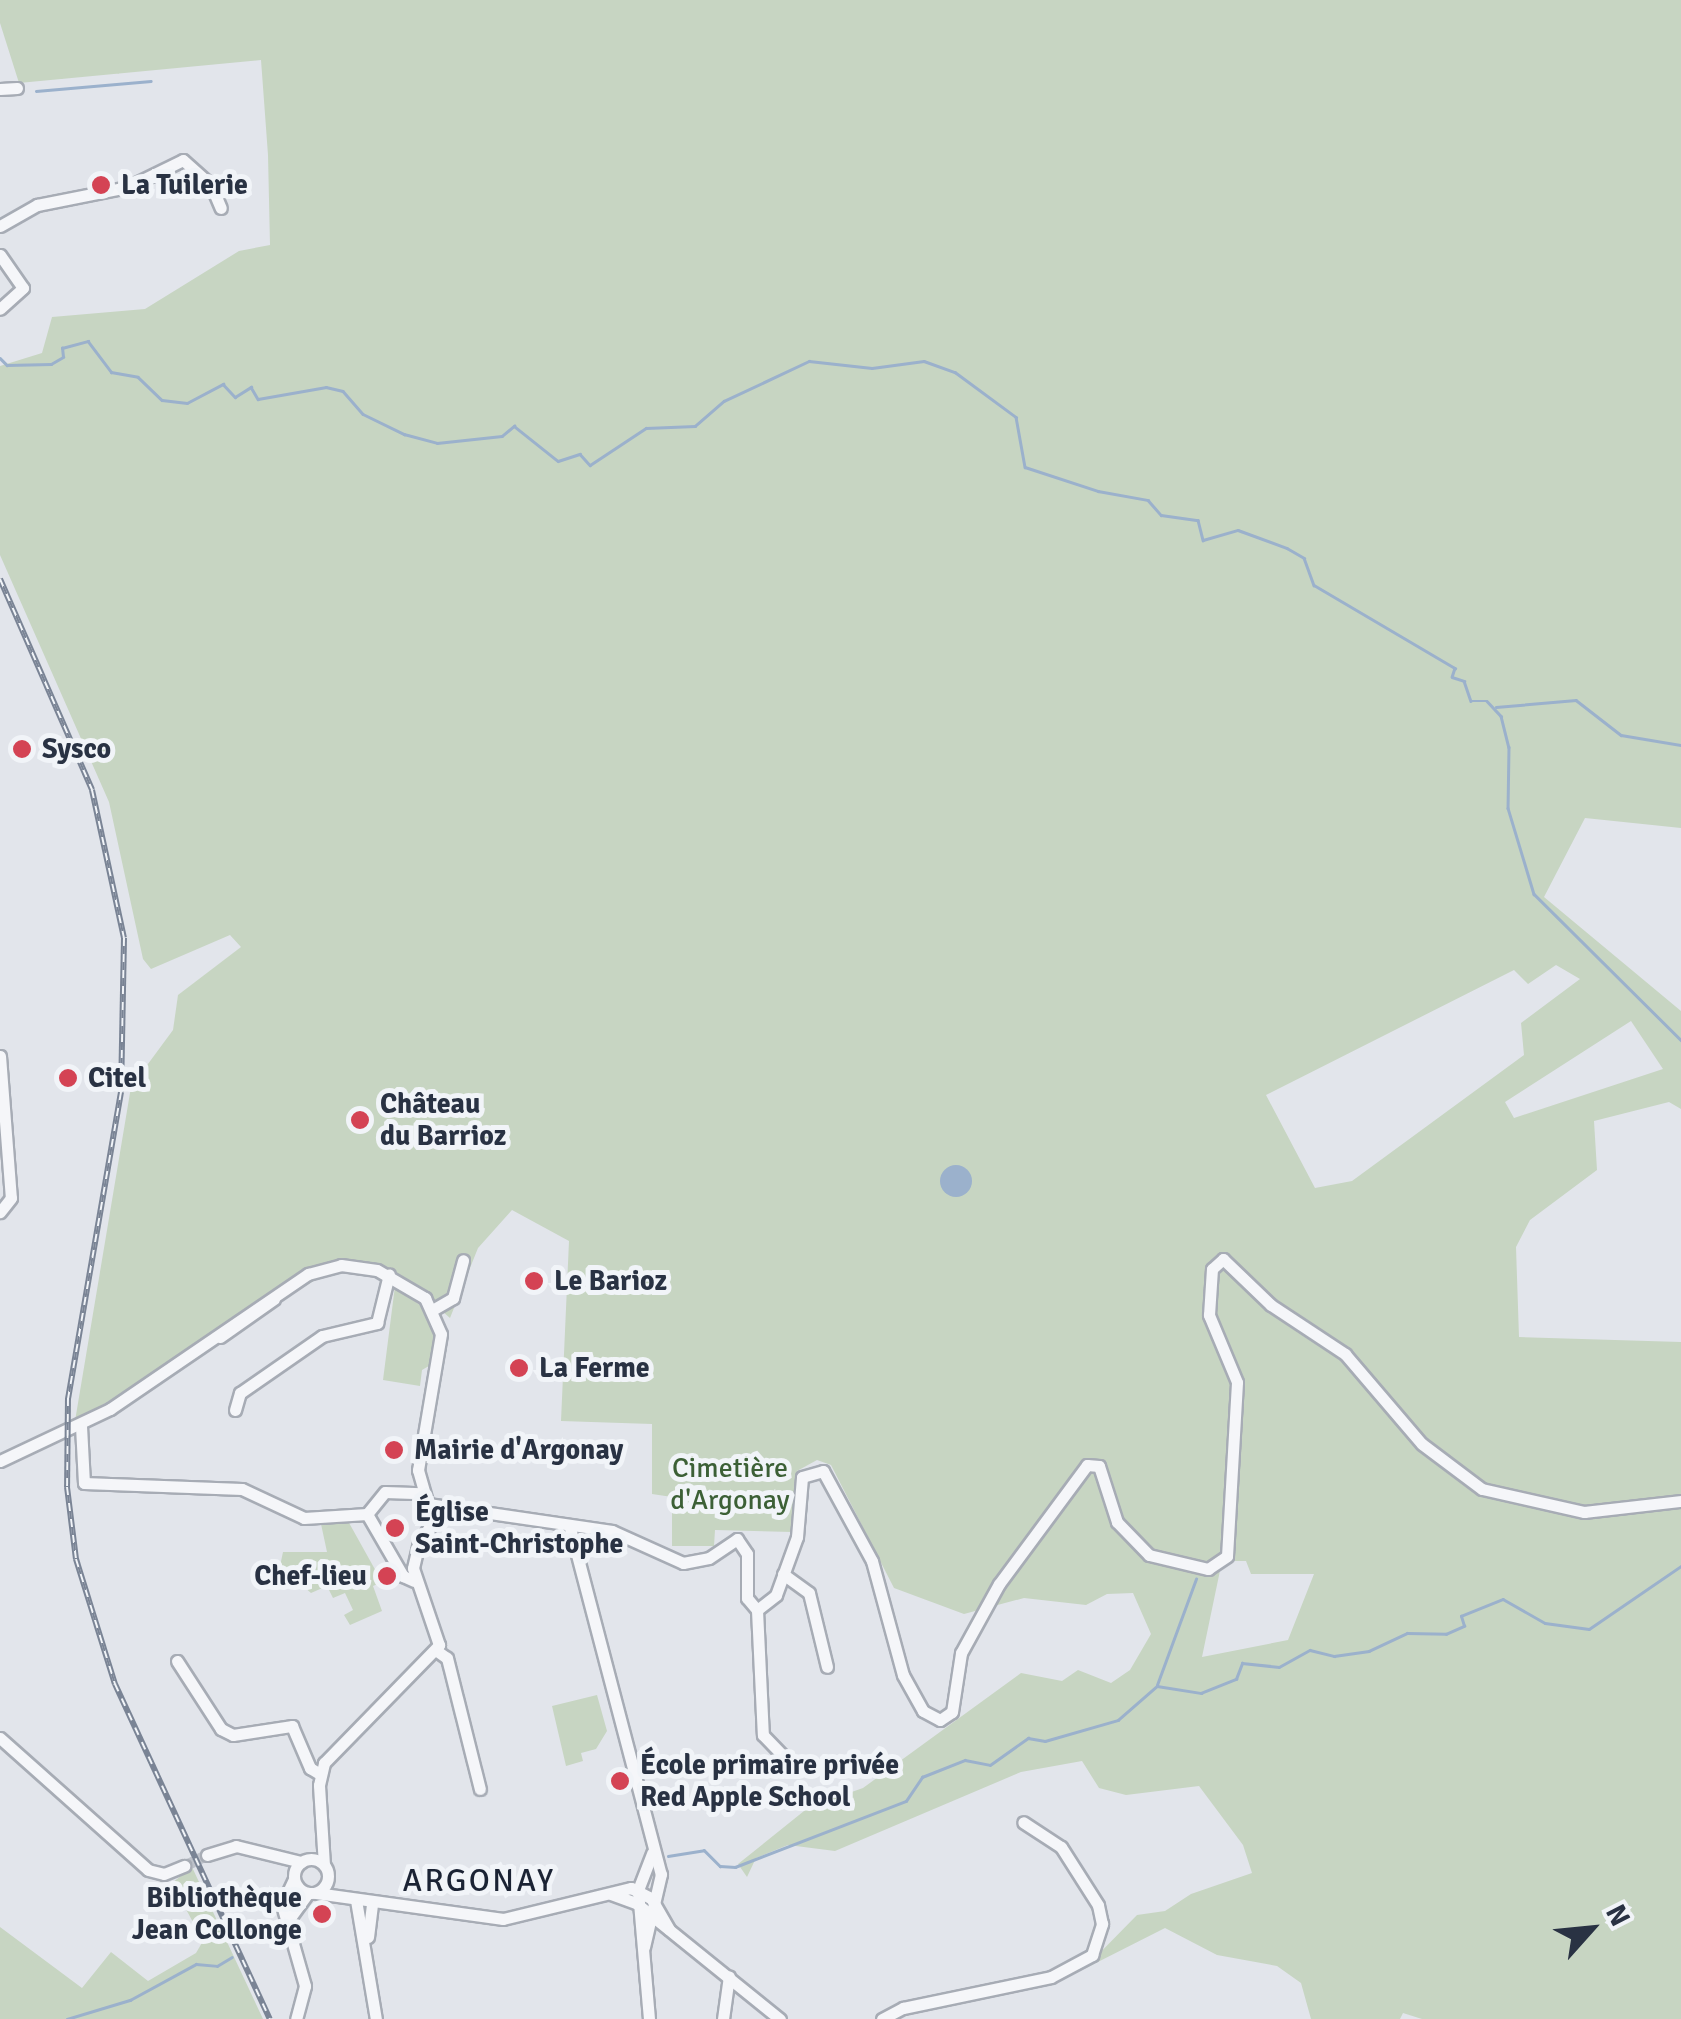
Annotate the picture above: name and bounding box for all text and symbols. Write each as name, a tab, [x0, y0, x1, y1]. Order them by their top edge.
place label: La Tuilerie	[121, 168, 248, 202]
marker: La Tuilerie	[90, 174, 112, 196]
place label: Sysco	[42, 732, 111, 766]
marker: Sysco	[11, 738, 33, 760]
place label: Citel	[88, 1061, 146, 1095]
marker: Citel	[57, 1067, 79, 1089]
place label: Château du Barrioz	[380, 1087, 506, 1153]
marker: Château du Barrioz	[349, 1109, 371, 1131]
place label: Le Barioz	[554, 1264, 667, 1298]
marker: Le Barioz	[523, 1270, 545, 1292]
place label: La Ferme	[539, 1351, 650, 1385]
marker: La Ferme	[508, 1357, 530, 1379]
place label: Mairie d'Argonay	[414, 1433, 623, 1467]
marker: Mairie d'Argonay	[383, 1439, 405, 1461]
park label: Cimetière d'Argonay	[670, 1451, 790, 1517]
place label: Église Saint-Christophe	[415, 1495, 623, 1561]
marker: Église Saint-Christophe	[384, 1517, 406, 1539]
place label: Chef-lieu	[254, 1559, 367, 1593]
marker: Chef-lieu	[376, 1565, 398, 1587]
place label: École primaire privée Red Apple School	[640, 1748, 899, 1814]
marker: École primaire privée Red Apple School	[609, 1770, 631, 1792]
district label: ARGONAY	[402, 1862, 556, 1900]
north arrow	[1541, 1879, 1641, 1979]
place label: Bibliothèque Jean Collonge	[132, 1881, 302, 1947]
text: N	[1598, 1899, 1637, 1932]
marker: Bibliothèque Jean Collonge	[311, 1903, 333, 1925]

